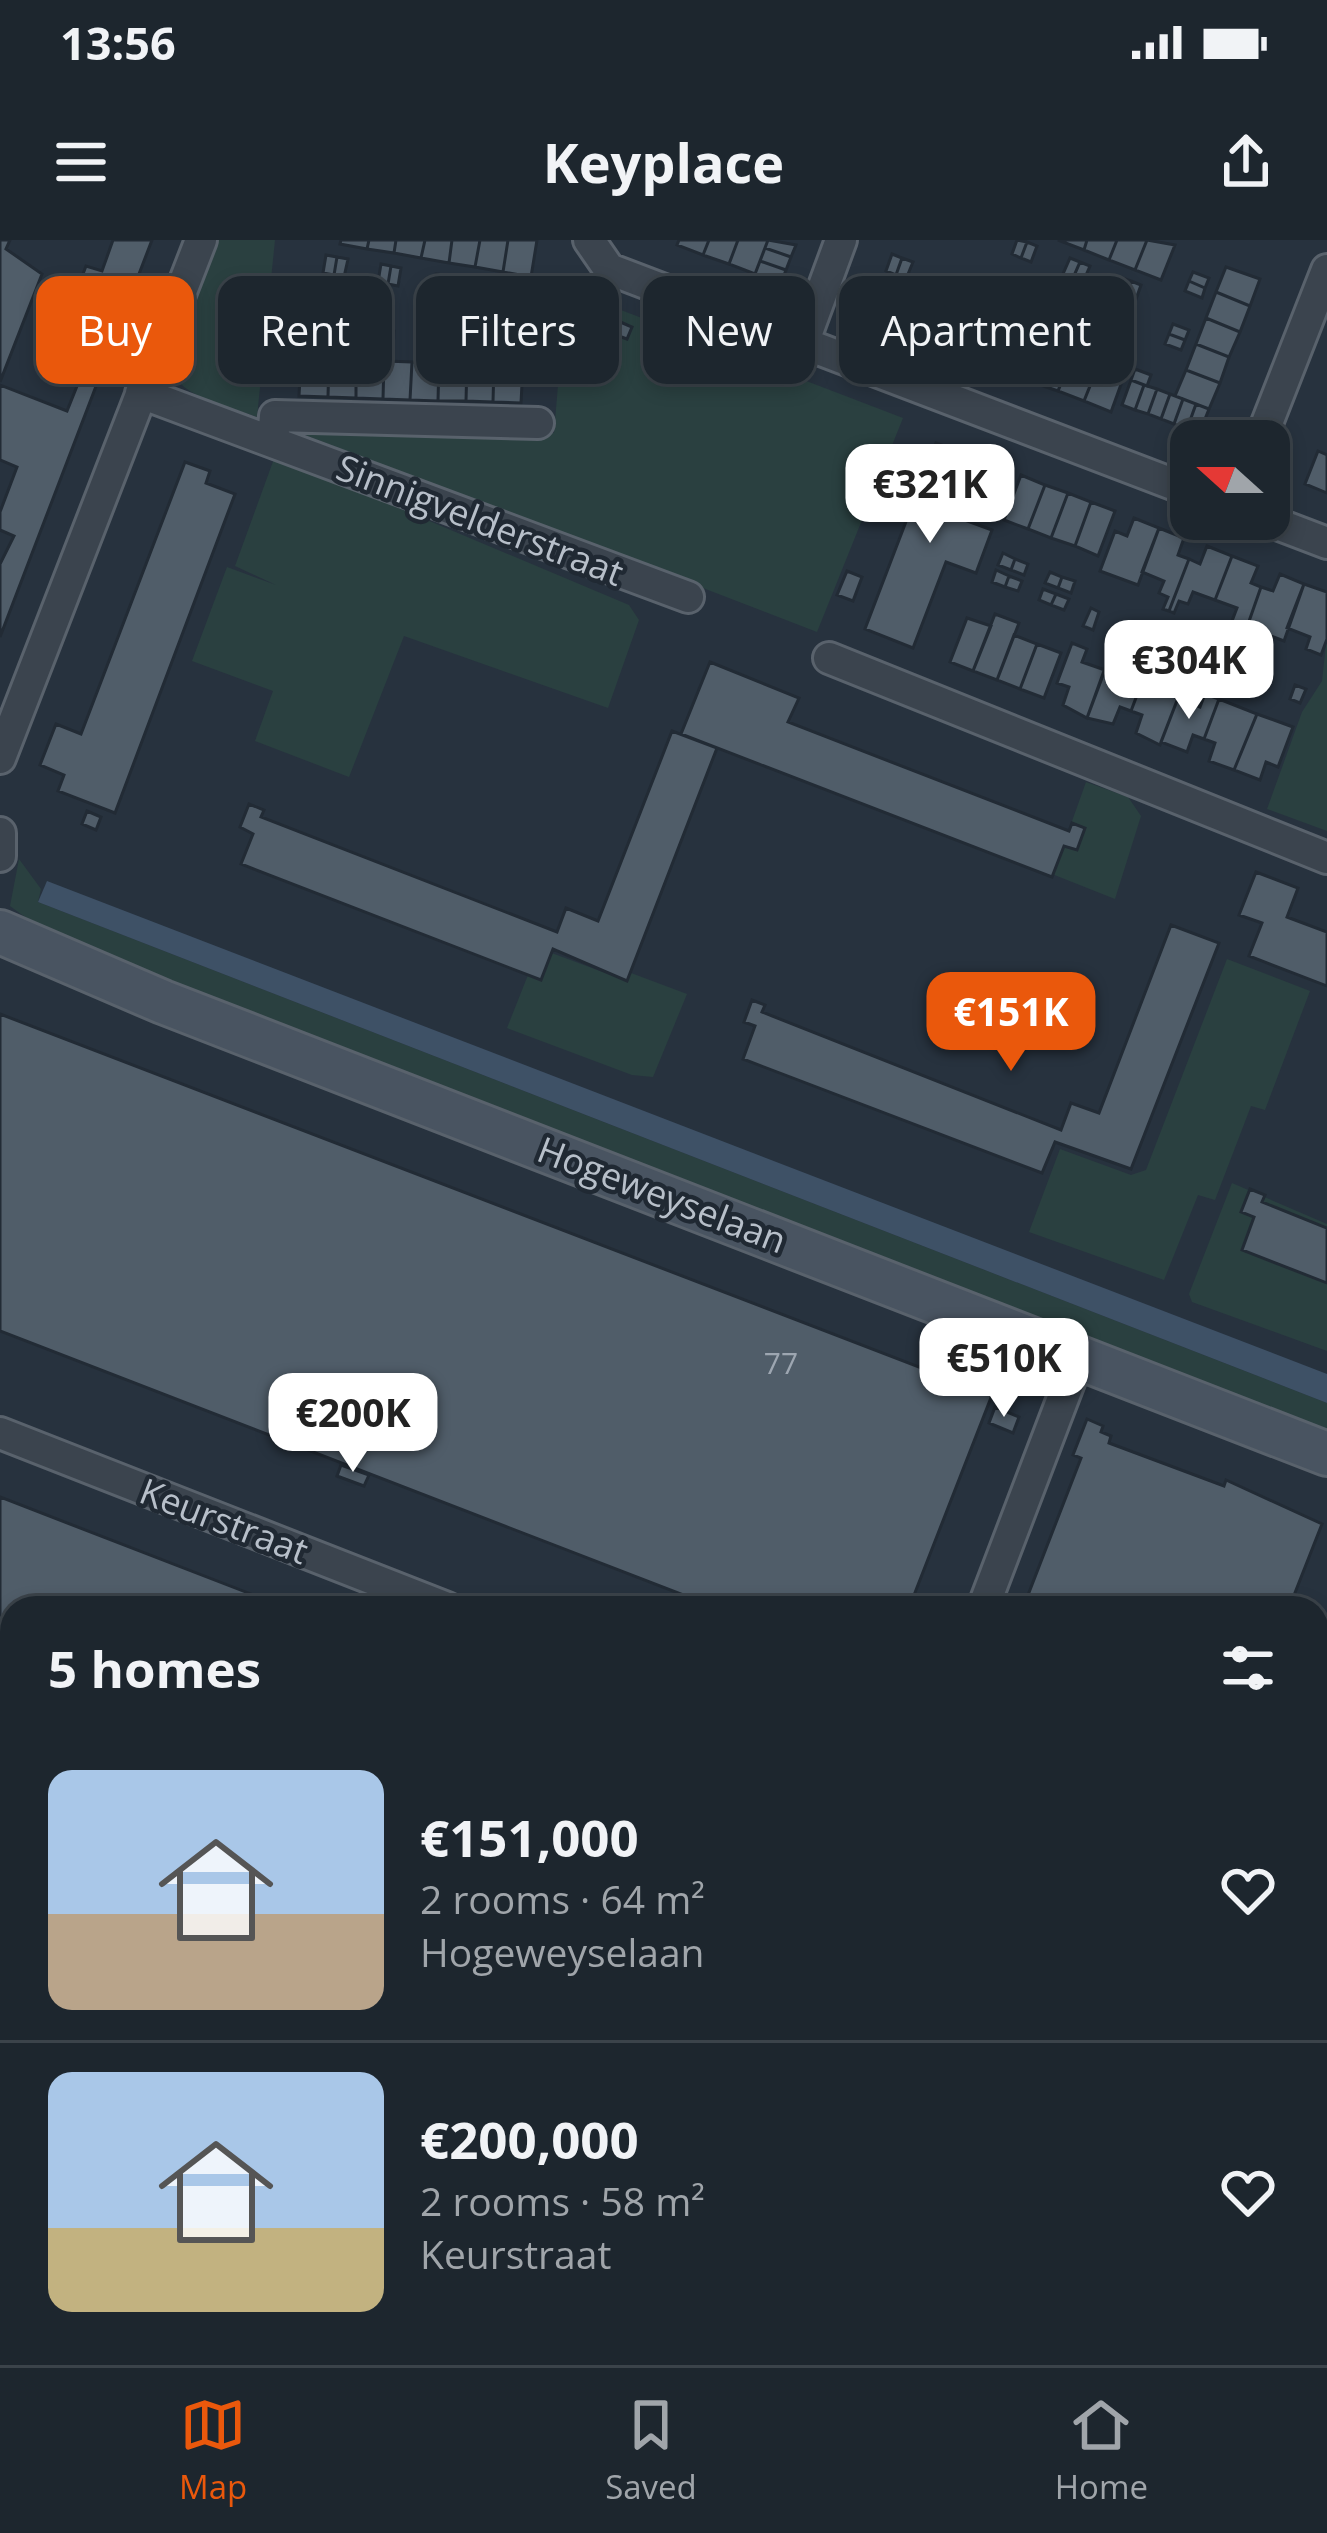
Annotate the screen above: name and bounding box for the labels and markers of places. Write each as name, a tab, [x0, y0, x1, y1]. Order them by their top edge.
pin: €321K	[846, 444, 1014, 546]
pin: €304K	[1105, 620, 1273, 722]
pin: €151K	[927, 972, 1095, 1074]
pin: €510K	[920, 1318, 1088, 1420]
pin: €200K	[269, 1373, 437, 1475]

